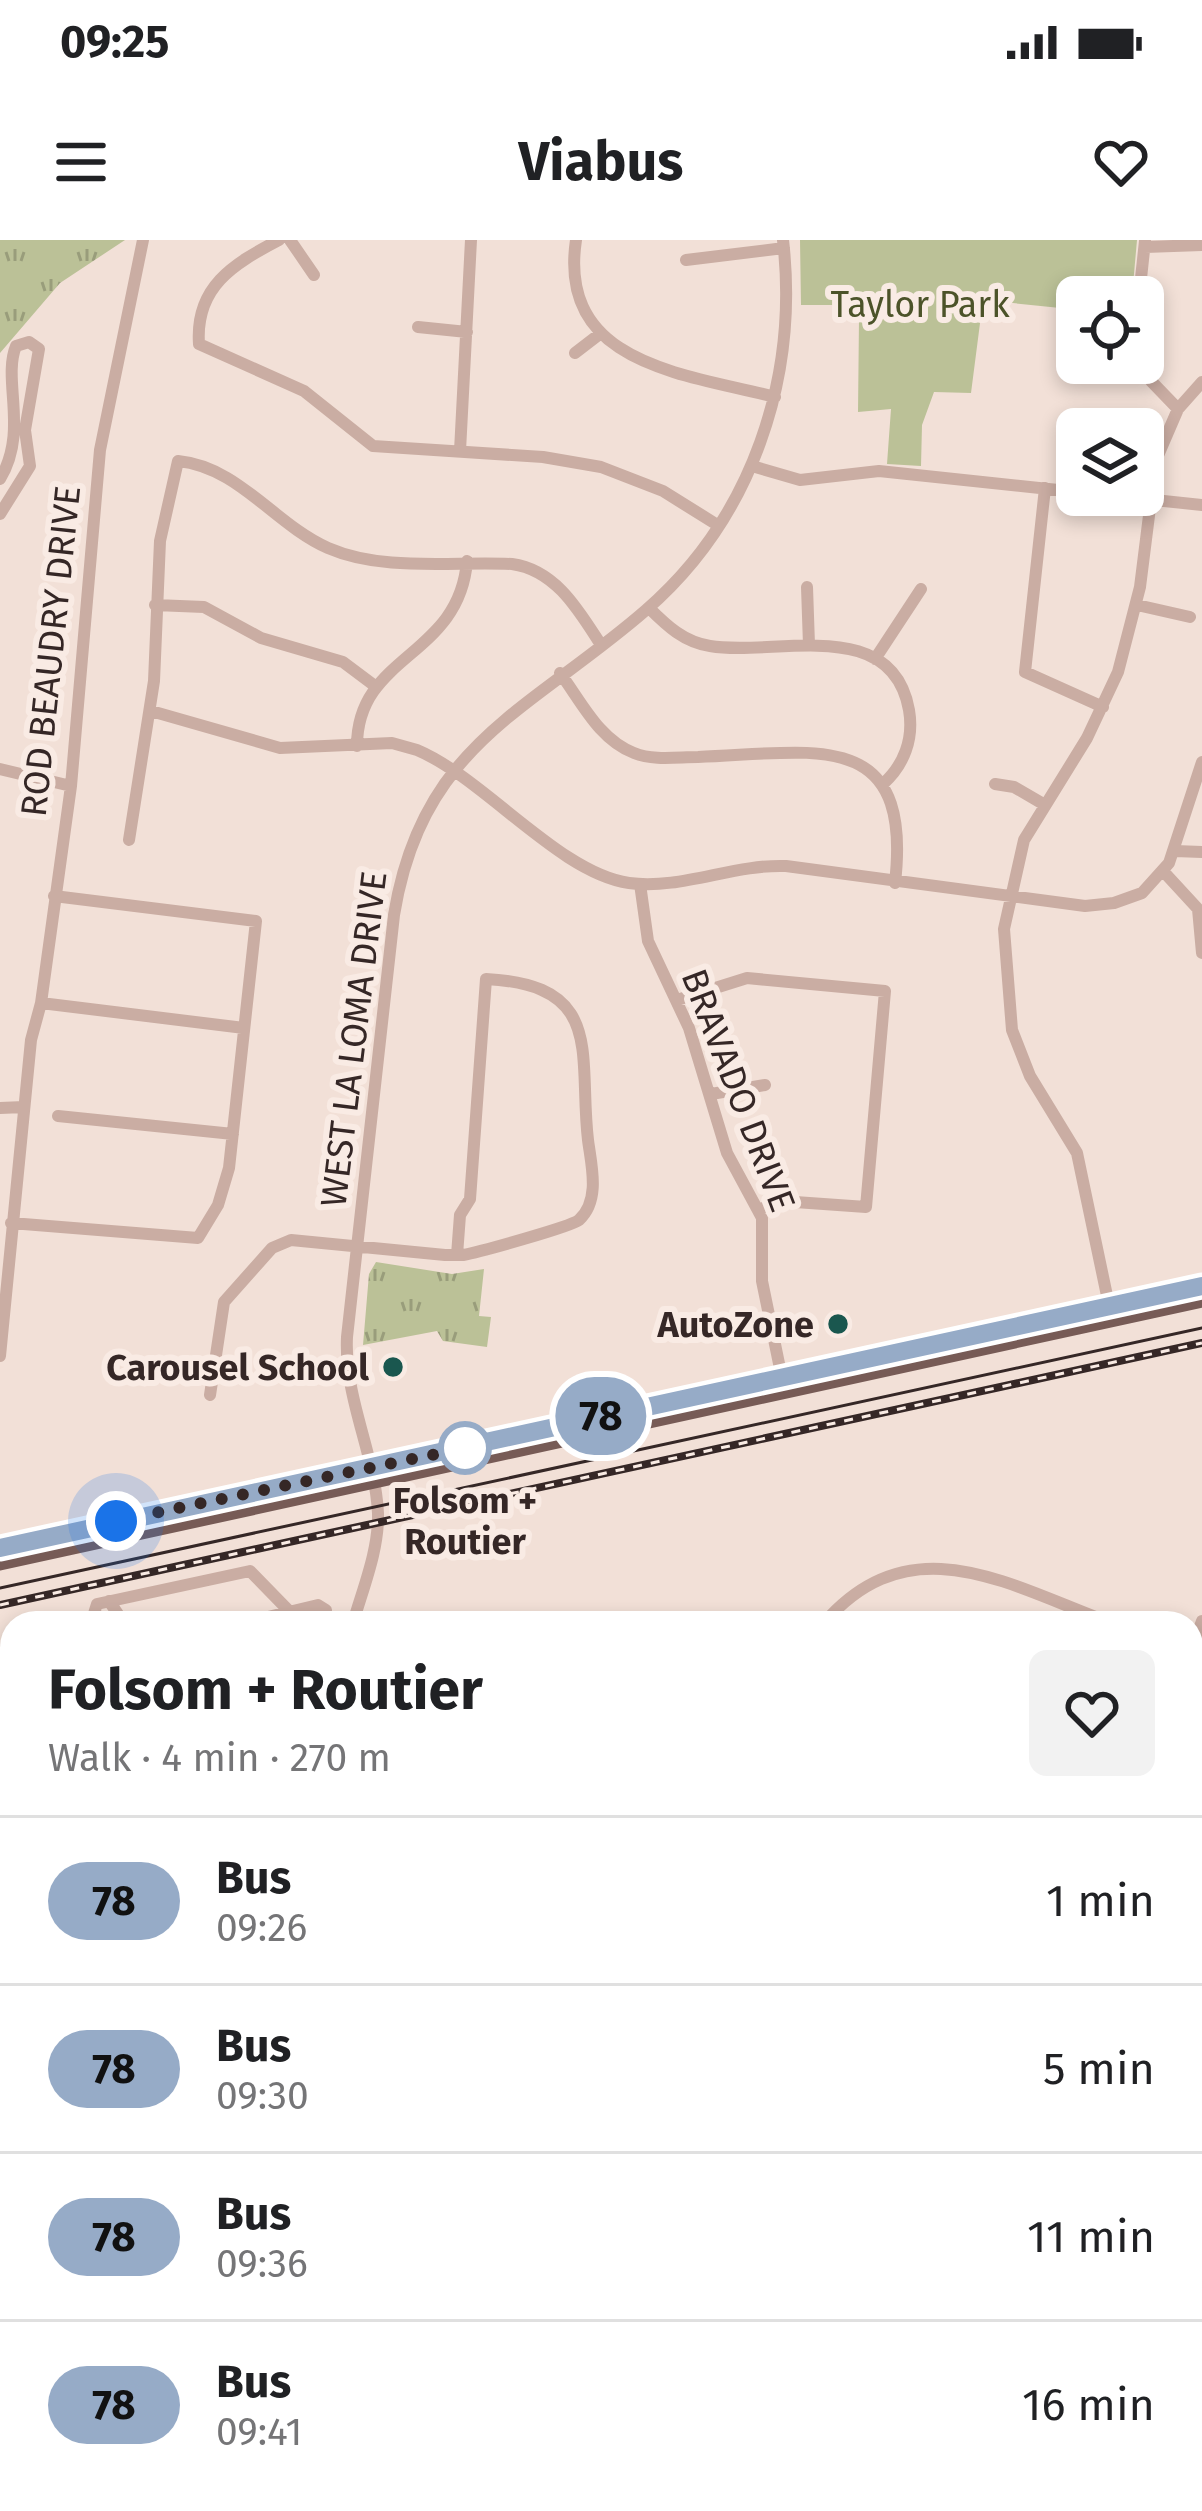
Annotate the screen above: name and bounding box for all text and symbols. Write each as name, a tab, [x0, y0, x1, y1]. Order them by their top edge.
text: 09:25	[60, 15, 169, 69]
icon: menu	[48, 129, 114, 195]
icon: heart	[1088, 129, 1154, 195]
text: Viabus	[519, 130, 683, 194]
map controls	[1056, 276, 1164, 516]
button: locate	[1056, 276, 1164, 384]
park label: Taylor Park	[830, 283, 1010, 327]
button: layers	[1056, 408, 1164, 516]
street label: ROD BEAUDRY DRIVE	[12, 483, 90, 819]
street label: WEST LA LOMA DRIVE	[312, 869, 396, 1209]
street label: BRAVADO DRIVE	[672, 963, 805, 1218]
place label: AutoZone	[656, 1303, 814, 1347]
marker: AutoZone	[825, 1311, 851, 1337]
place label: Carousel School	[106, 1346, 369, 1390]
marker: Carousel School	[380, 1354, 406, 1380]
line badge: 78	[547, 1377, 655, 1455]
text: 78	[579, 1391, 623, 1441]
marker: Folsom + Routier	[440, 1423, 490, 1473]
place label: Folsom + Routier	[393, 1479, 537, 1564]
your location	[86, 1491, 146, 1551]
button: heart	[1029, 1650, 1155, 1776]
text: Folsom + Routier	[48, 1656, 483, 1724]
text: Walk · 4 min · 270 m	[48, 1735, 391, 1781]
text: Bus	[216, 1851, 291, 1905]
text: 1 min	[1046, 1874, 1155, 1928]
text: 78	[92, 1876, 136, 1926]
text: 09:26	[216, 1905, 307, 1951]
text: Bus	[216, 2019, 291, 2073]
text: 5 min	[1043, 2042, 1155, 2096]
text: 78	[92, 2044, 136, 2094]
text: 09:30	[216, 2073, 309, 2119]
text: Bus	[216, 2187, 291, 2241]
text: 11 min	[1027, 2210, 1155, 2264]
text: 78	[92, 2212, 136, 2262]
text: 09:36	[216, 2241, 308, 2287]
text: Bus	[216, 2355, 291, 2409]
text: 16 min	[1022, 2378, 1155, 2432]
text: 78	[92, 2380, 136, 2430]
text: 09:41	[216, 2409, 302, 2455]

